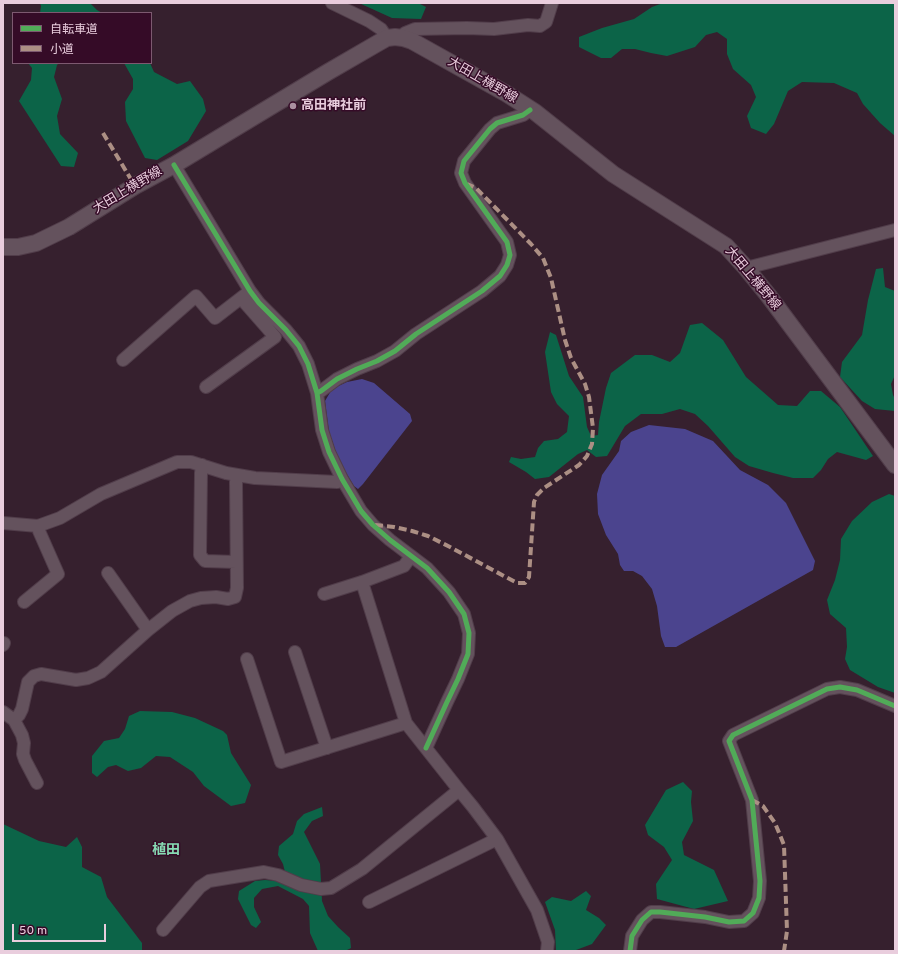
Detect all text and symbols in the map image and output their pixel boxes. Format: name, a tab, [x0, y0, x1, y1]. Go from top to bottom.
legend	[12, 12, 152, 64]
text: 自転車道	[50, 22, 98, 38]
text: 小道	[50, 42, 74, 58]
street label: 大田上横野線	[444, 55, 520, 107]
place label: 高田神社前	[301, 98, 366, 114]
marker: 高田神社前	[288, 101, 298, 111]
street label: 大田上横野線	[91, 164, 165, 218]
street label: 大田上横野線	[721, 244, 783, 314]
district label: 植田	[152, 843, 180, 859]
scale bar	[14, 916, 108, 942]
text: 50 m	[19, 923, 47, 939]

